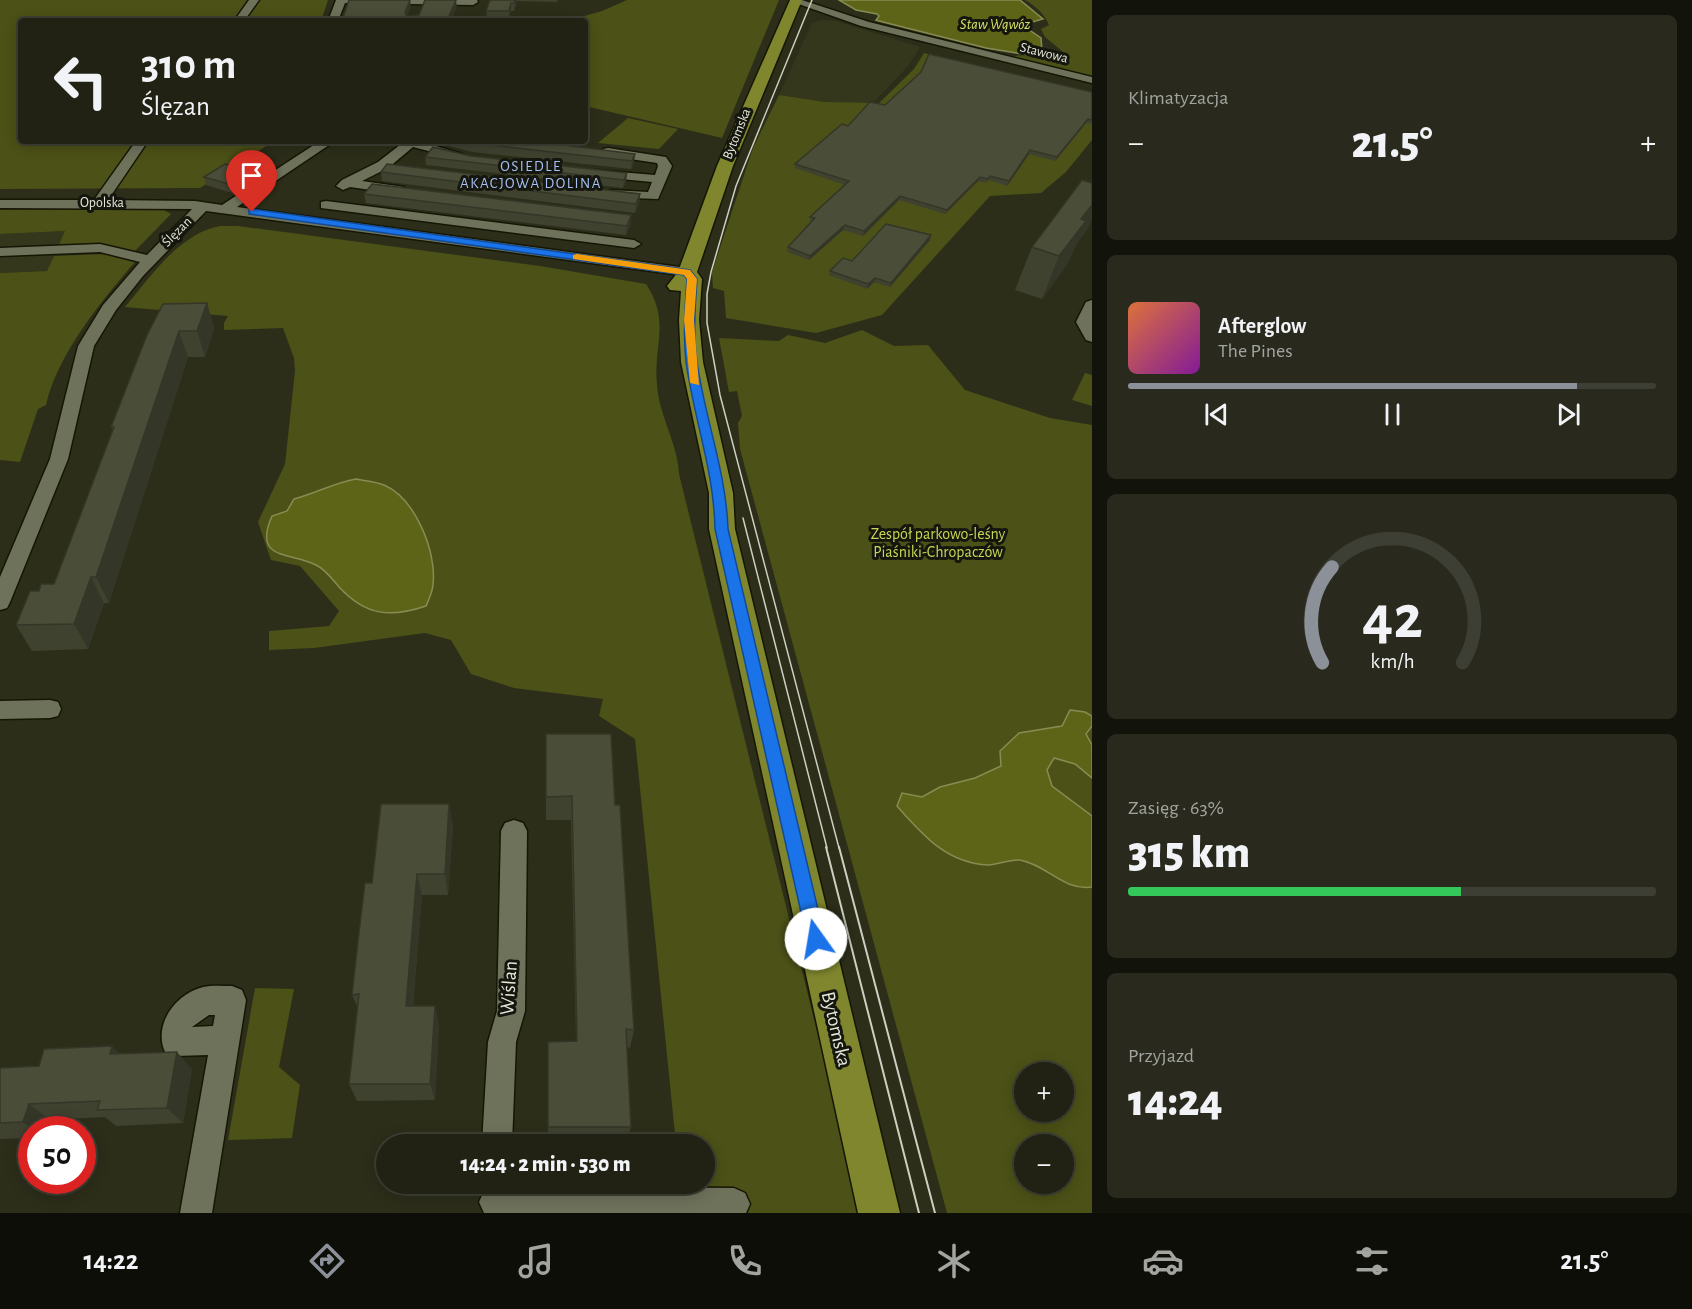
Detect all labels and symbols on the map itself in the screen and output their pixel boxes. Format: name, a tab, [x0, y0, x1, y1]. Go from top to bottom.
water label: Staw Wąwóz	[960, 17, 1030, 32]
street label: Stawowa	[1019, 40, 1070, 66]
street label: Bytomska	[720, 106, 754, 161]
pin	[226, 150, 277, 212]
district label: OSIEDLE AKACJOWA DOLINA	[460, 159, 602, 191]
street label: Opolska	[80, 196, 125, 210]
street label: Ślęzan	[157, 212, 195, 250]
park label: Zespół parkowo-leśny Piaśniki-Chropaczów	[871, 526, 1006, 560]
position arrow	[784, 907, 848, 971]
street label: Wiślan	[497, 960, 521, 1016]
street label: Bytomska	[818, 990, 854, 1068]
speed limit sign: 50	[18, 1116, 96, 1194]

